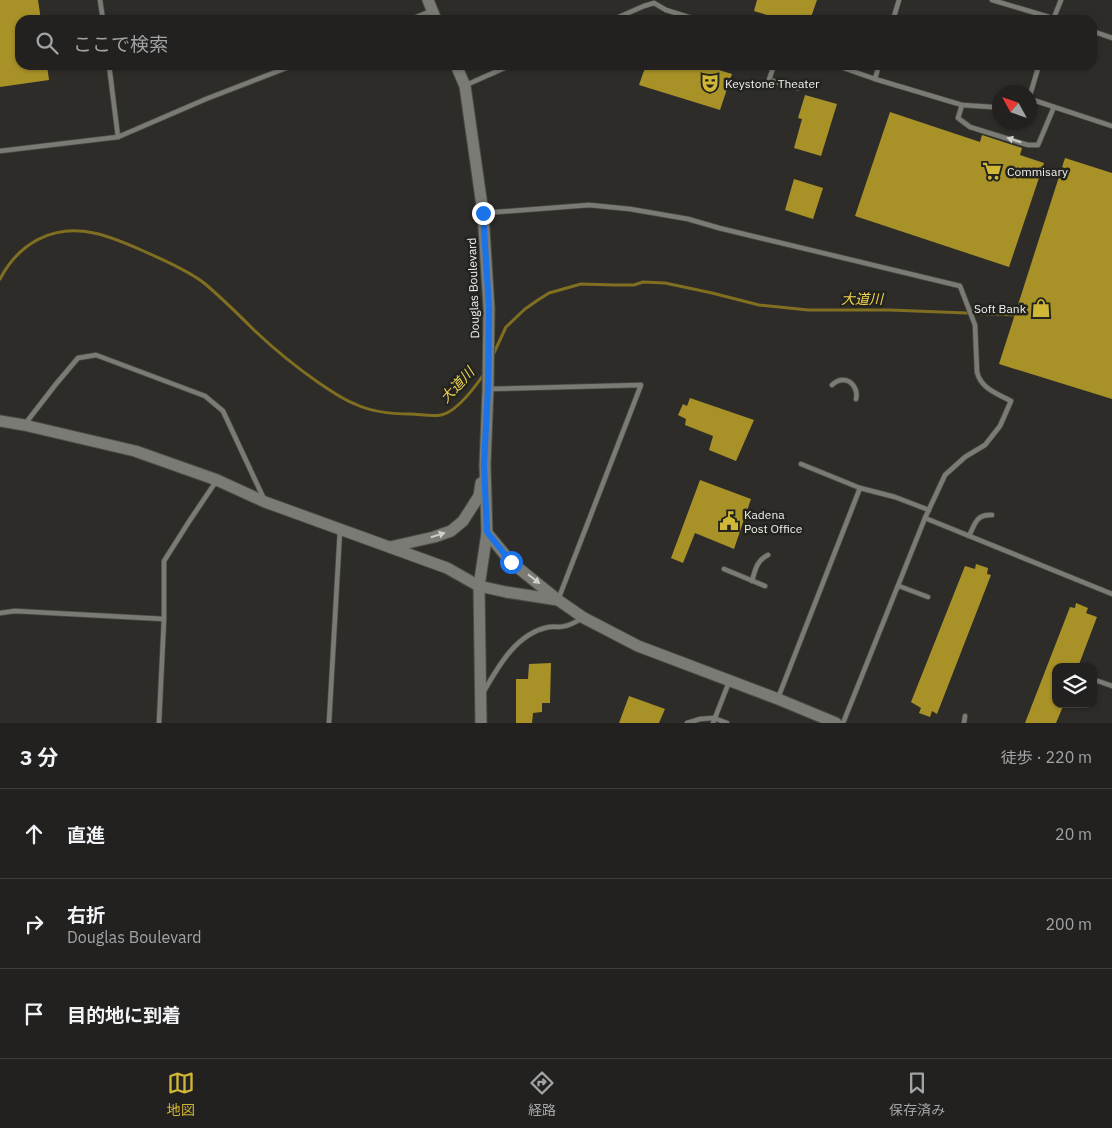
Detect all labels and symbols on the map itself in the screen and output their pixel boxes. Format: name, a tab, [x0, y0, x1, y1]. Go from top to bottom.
theatre icon: Keystone Theater	[699, 72, 721, 94]
place label: Keystone Theater	[725, 76, 820, 91]
north arrow	[992, 85, 1037, 130]
one-way arrow	[1006, 136, 1021, 144]
supermarket icon: Commisary	[981, 160, 1003, 182]
place label: Commisary	[1007, 164, 1068, 179]
route end	[472, 202, 495, 225]
street label: Douglas Boulevard	[464, 237, 482, 339]
water label: 大道川	[841, 290, 885, 308]
shop icon: Soft Bank	[1030, 297, 1052, 319]
place label: Soft Bank	[974, 301, 1027, 316]
water label: 大道川	[436, 362, 479, 406]
place label: Kadena Post Office	[744, 507, 803, 536]
public building icon: Kadena Post Office	[718, 510, 740, 532]
one-way arrow	[430, 531, 445, 539]
route start	[500, 551, 523, 574]
one-way arrow	[527, 574, 540, 585]

